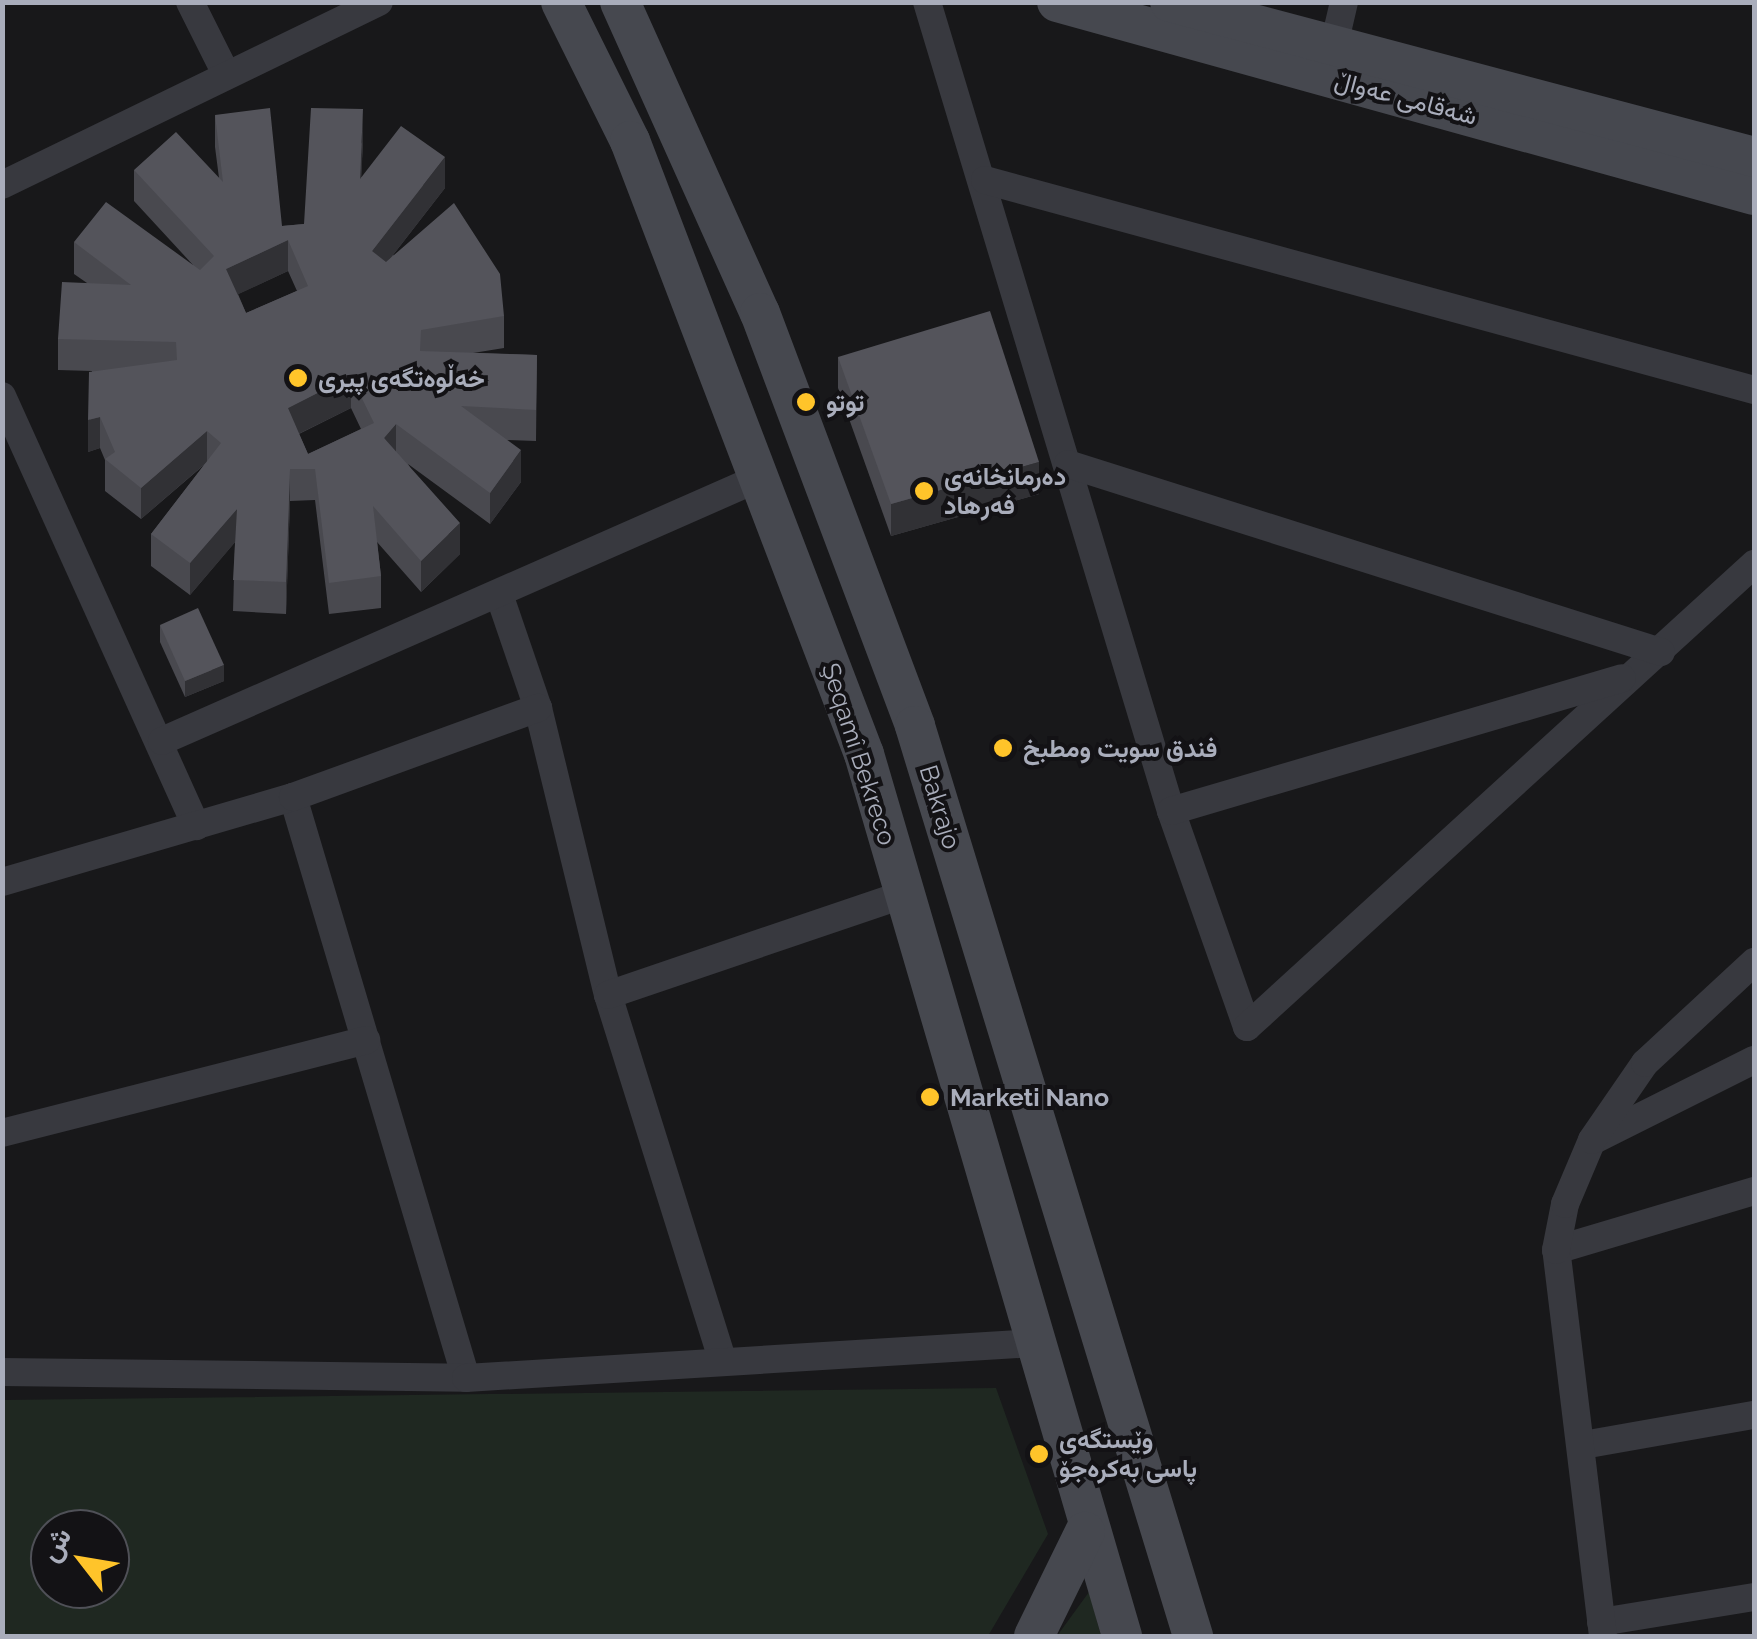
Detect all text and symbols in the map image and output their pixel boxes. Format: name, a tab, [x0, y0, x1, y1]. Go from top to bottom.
street label: شەقامی عەواڵ	[1332, 65, 1480, 131]
place label: خەڵوەتگەی پیری	[318, 363, 485, 393]
marker: خەڵوەتگەی پیری	[287, 367, 309, 389]
place label: توتو	[826, 387, 864, 417]
marker: توتو	[795, 391, 817, 413]
place label: دەرمانخانەی فەرھاد	[944, 462, 1066, 521]
marker: دەرمانخانەی فەرھاد	[913, 480, 935, 502]
street label: Şeqamî Bekreco	[815, 659, 903, 849]
place label: فندق سويت ومطبخ	[1023, 733, 1217, 763]
marker: فندق سويت ومطبخ	[992, 737, 1014, 759]
street label: Bakrajo	[913, 761, 967, 853]
place label: Marketi Nano	[950, 1082, 1109, 1112]
marker: Marketi Nano	[919, 1086, 941, 1108]
place label: وێستگەی پاسی بەکرەجۆ	[1059, 1425, 1197, 1484]
marker: وێستگەی پاسی بەکرەجۆ	[1028, 1443, 1050, 1465]
north arrow	[30, 1509, 130, 1609]
text: ش	[33, 1521, 78, 1567]

